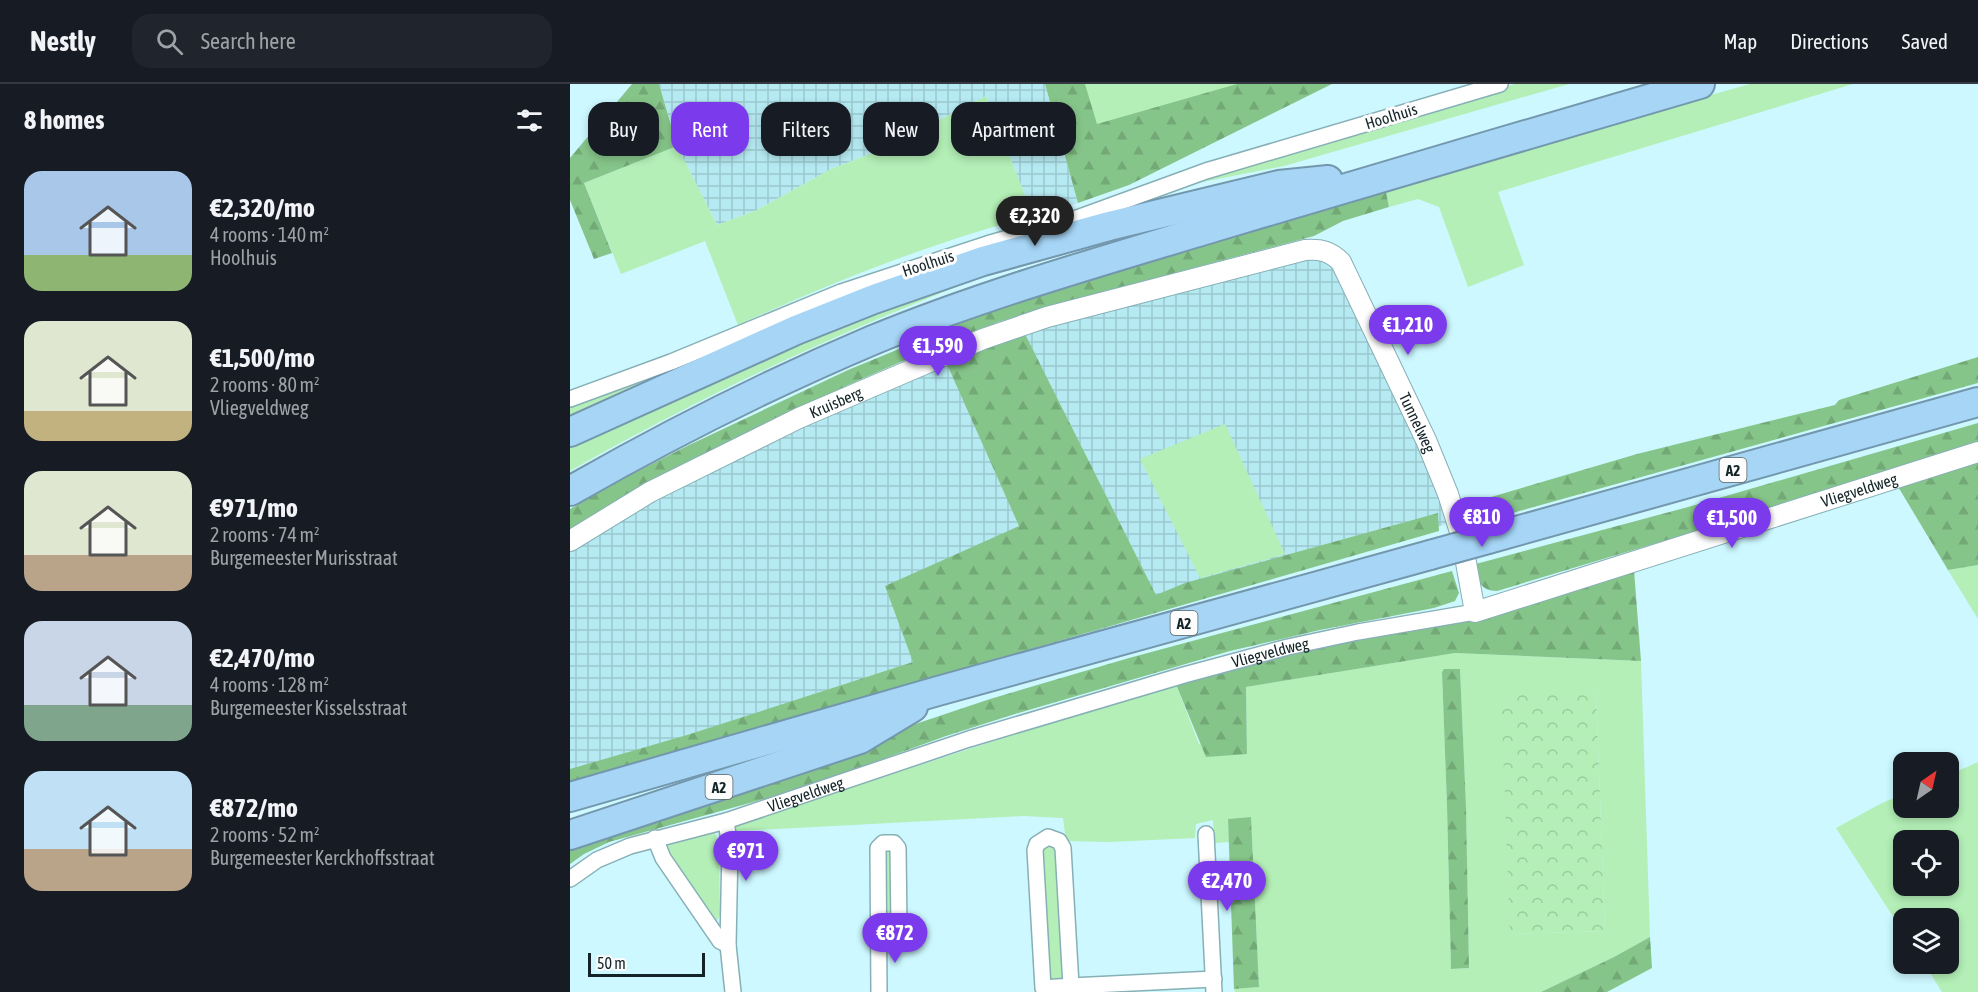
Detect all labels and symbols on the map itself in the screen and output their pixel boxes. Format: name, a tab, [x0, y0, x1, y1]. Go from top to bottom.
street label: Hoolhuis	[1363, 99, 1419, 132]
pin: €2,320	[986, 196, 1084, 247]
street label: Hoolhuis	[900, 246, 956, 280]
pin: €1,210	[1359, 305, 1457, 356]
pin: €1,590	[889, 326, 987, 377]
street label: Kruisberg	[806, 383, 865, 422]
street label: Tunnelweg	[1396, 390, 1439, 456]
road number: A2	[1720, 458, 1746, 482]
street label: Vliegveldweg	[1819, 469, 1900, 510]
pin: €810	[1446, 497, 1518, 548]
pin: €1,500	[1683, 498, 1781, 549]
road number: A2	[1170, 611, 1198, 635]
street label: Vliegveldweg	[1230, 634, 1311, 671]
north arrow	[1893, 752, 1959, 818]
street label: Vliegveldweg	[765, 773, 846, 815]
road number: A2	[706, 775, 732, 799]
pin: €971	[710, 831, 782, 882]
pin: €2,470	[1178, 861, 1276, 912]
pin: €872	[859, 913, 931, 964]
scale bar	[588, 950, 705, 978]

